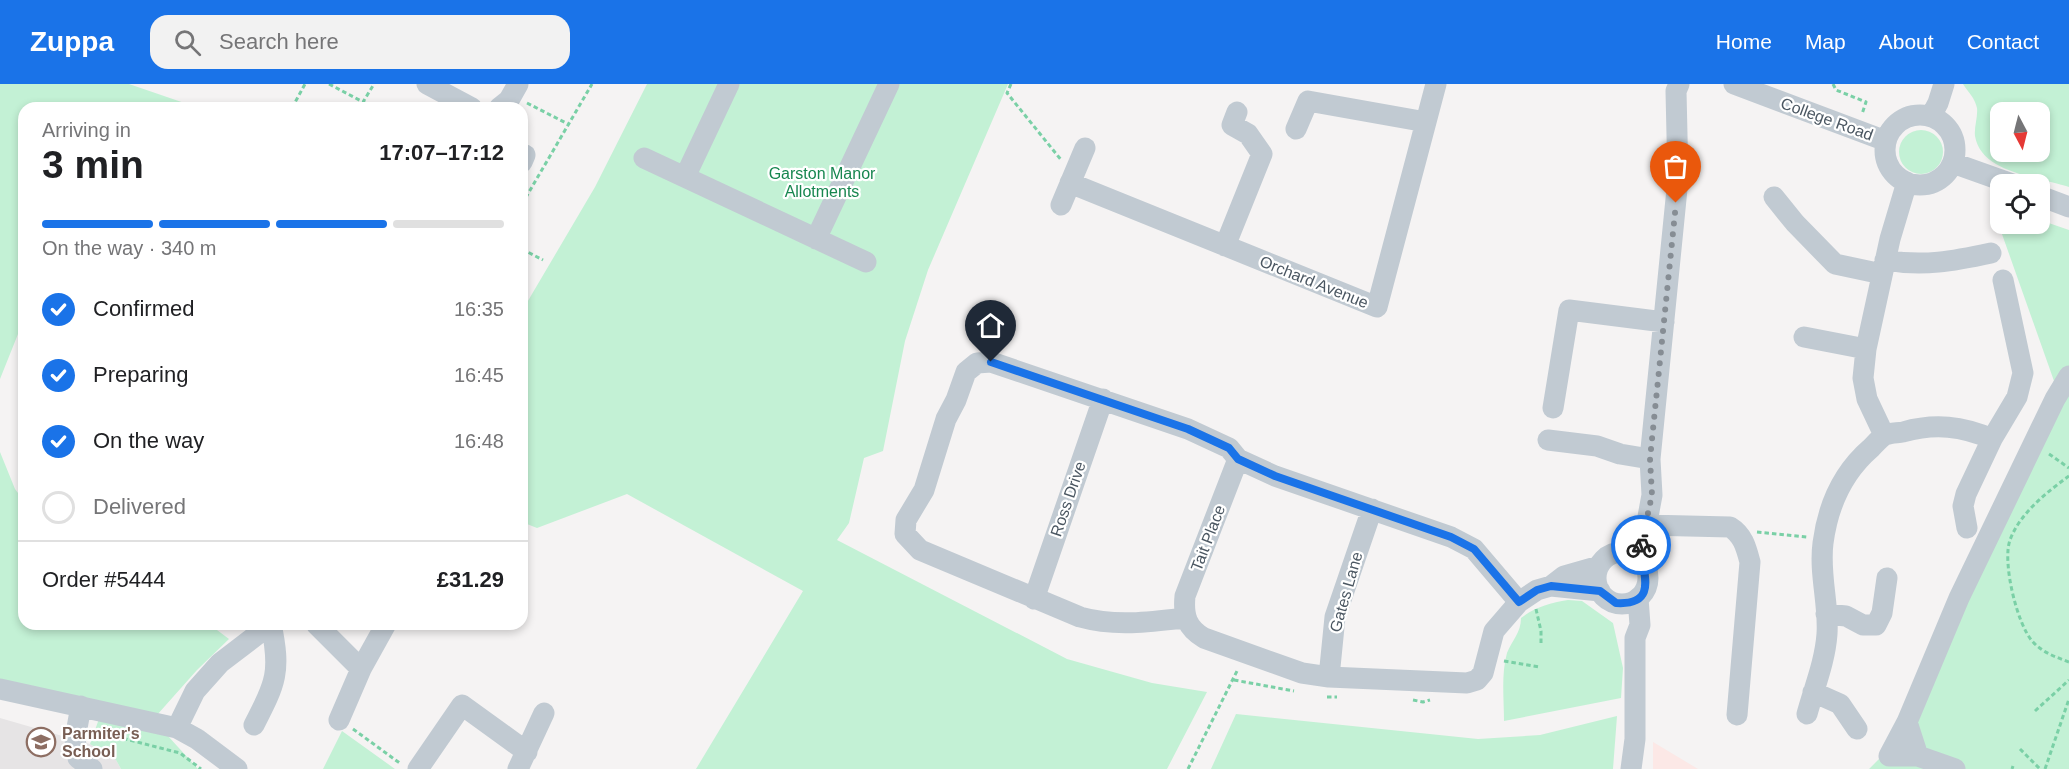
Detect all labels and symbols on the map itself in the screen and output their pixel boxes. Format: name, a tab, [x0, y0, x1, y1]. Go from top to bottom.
street label: College Road	[1779, 94, 1875, 144]
north arrow	[1990, 102, 2050, 162]
pin	[1650, 141, 1701, 203]
park label: Garston Manor Allotments	[769, 165, 876, 200]
street label: Orchard Avenue	[1257, 253, 1371, 312]
pin	[965, 300, 1016, 362]
street label: Ross Drive	[1047, 459, 1089, 539]
street label: Tait Place	[1188, 502, 1228, 573]
courier	[1611, 515, 1671, 575]
street label: Gates Lane	[1326, 550, 1366, 634]
place label: Parmiter's School	[62, 725, 140, 760]
school or university icon: Parmiter's School	[25, 726, 57, 758]

